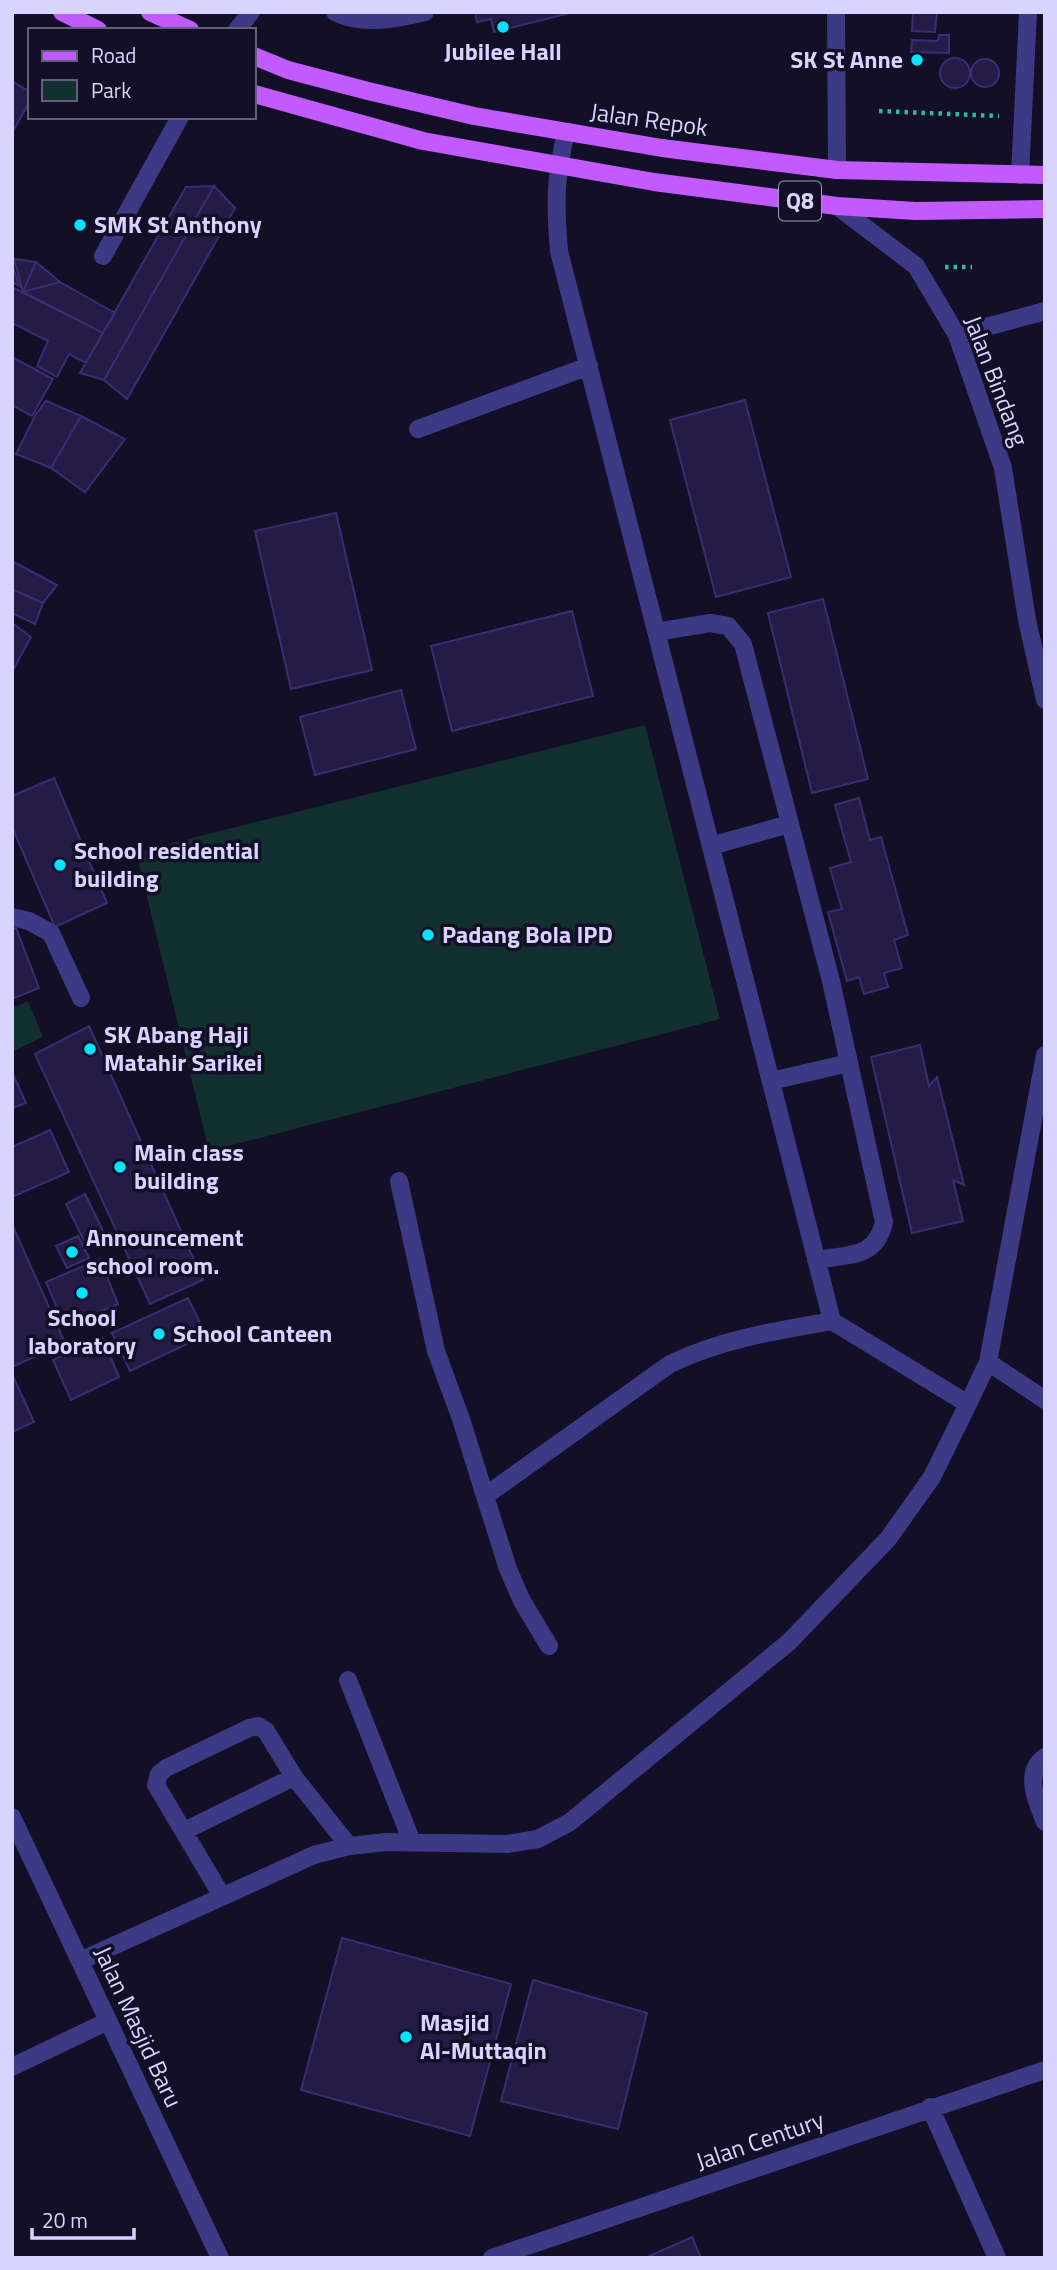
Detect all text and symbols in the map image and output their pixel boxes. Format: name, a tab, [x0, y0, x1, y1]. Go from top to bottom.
marker: Jubilee Hall	[495, 19, 511, 35]
legend	[28, 28, 256, 119]
place label: Jubilee Hall	[444, 33, 562, 69]
text: Road	[91, 39, 136, 71]
place label: SK St Anne	[790, 41, 903, 77]
marker: SK St Anne	[909, 52, 925, 68]
text: Park	[91, 74, 131, 106]
street label: Jalan Repok	[588, 93, 711, 145]
road number: Q8	[779, 182, 821, 220]
place label: SMK St Anthony	[94, 206, 262, 242]
marker: SMK St Anthony	[72, 217, 88, 233]
street label: Jalan Bindang	[955, 310, 1038, 451]
place label: School residential building	[74, 832, 259, 896]
marker: School residential building	[52, 857, 68, 873]
place label: Padang Bola IPD	[442, 916, 613, 952]
marker: Padang Bola IPD	[420, 927, 436, 943]
place label: SK Abang Haji Matahir Sarikei	[104, 1016, 263, 1080]
marker: SK Abang Haji Matahir Sarikei	[82, 1041, 98, 1057]
place label: Main class building	[134, 1134, 244, 1198]
marker: Main class building	[112, 1159, 128, 1175]
place label: Announcement school room.	[86, 1219, 244, 1283]
marker: Announcement school room.	[64, 1244, 80, 1260]
marker: School laboratory	[74, 1285, 90, 1301]
place label: School laboratory	[28, 1299, 136, 1363]
place label: School Canteen	[173, 1315, 332, 1351]
marker: School Canteen	[151, 1326, 167, 1342]
street label: Jalan Masjid Baru	[86, 1940, 192, 2113]
place label: Masjid Al-Muttaqin	[420, 2004, 547, 2068]
marker: Masjid Al-Muttaqin	[398, 2029, 414, 2045]
street label: Jalan Century	[691, 2101, 829, 2179]
scale bar	[32, 2196, 133, 2240]
text: 20 m	[42, 2204, 88, 2236]

